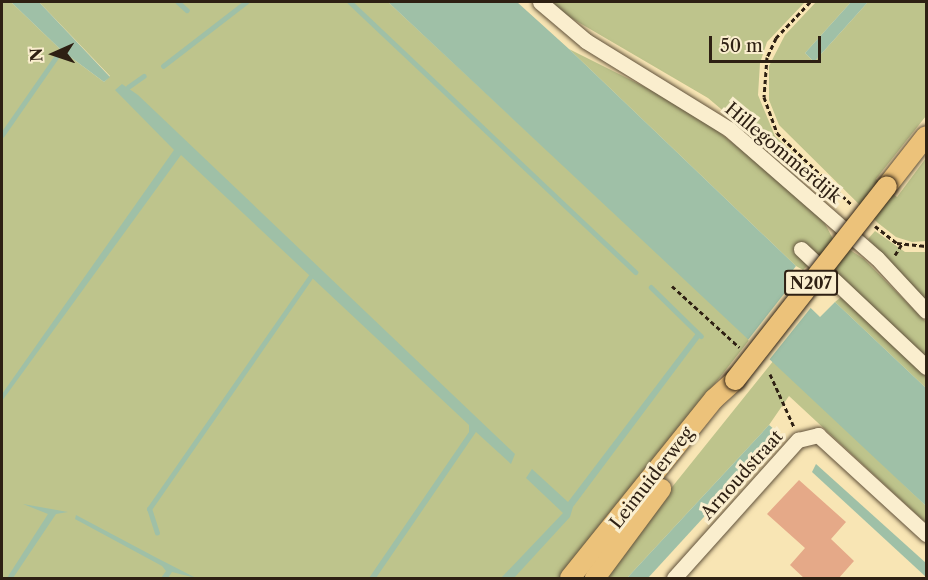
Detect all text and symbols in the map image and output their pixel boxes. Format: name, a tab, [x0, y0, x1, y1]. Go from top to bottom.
north arrow	[24, 24, 84, 84]
scale bar	[712, 24, 824, 62]
text: 50 m	[720, 35, 763, 57]
text: N	[26, 47, 46, 62]
street label: Hillegommerdijk	[721, 98, 845, 208]
road number: N207	[784, 270, 838, 296]
street label: Leimuiderweg	[606, 423, 698, 533]
street label: Arnoudstraat	[696, 426, 788, 524]

